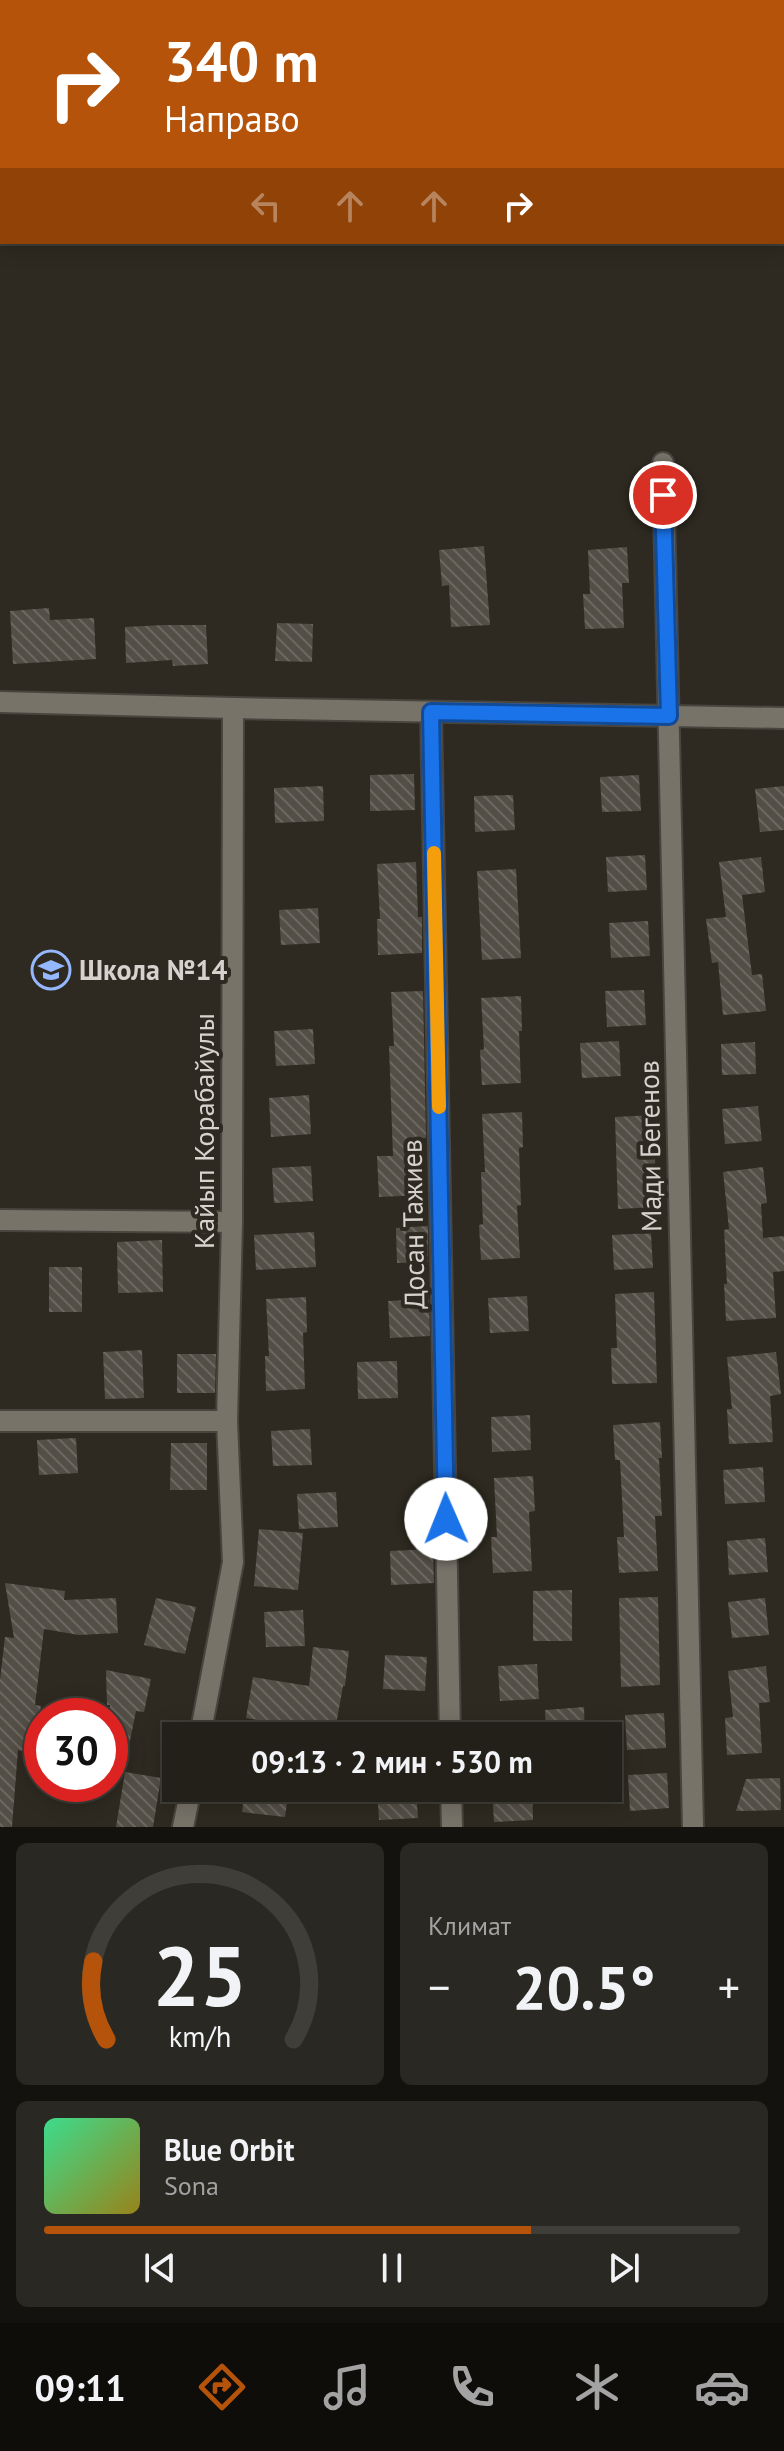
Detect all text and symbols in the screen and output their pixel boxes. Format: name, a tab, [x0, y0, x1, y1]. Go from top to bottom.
text: 340 m	[164, 25, 319, 97]
icon: right	[32, 32, 136, 136]
text: Направо	[164, 95, 300, 142]
icon: left	[244, 184, 288, 228]
icon: ahead	[328, 184, 372, 228]
icon: ahead	[412, 184, 456, 228]
icon: right	[496, 184, 540, 228]
pin	[629, 461, 697, 529]
icon: arrive	[641, 473, 685, 517]
school or university icon: Школа №14	[30, 949, 72, 991]
place label: Школа №14	[79, 951, 227, 988]
street label: Кайып Корабайулы	[185, 1013, 222, 1249]
street label: Мади Бегенов	[630, 1060, 669, 1232]
street label: Досан Тажиев	[393, 1139, 432, 1309]
position arrow	[404, 1477, 488, 1561]
speed limit sign: 30	[24, 1698, 128, 1802]
text: 09:13 · 2 мин · 530 m	[251, 1742, 533, 1781]
text: Климат	[428, 1909, 511, 1942]
text: 25	[153, 1921, 247, 2029]
text: 20.5°	[512, 1948, 656, 2026]
text: −	[428, 1958, 450, 2015]
text: +	[718, 1958, 740, 2015]
text: km/h	[169, 2018, 231, 2055]
text: Blue Orbit	[164, 2130, 294, 2169]
text: Sona	[164, 2169, 219, 2202]
icon: previous	[138, 2246, 182, 2290]
icon: pause	[370, 2246, 414, 2290]
icon: next	[602, 2246, 646, 2290]
icon: directions	[194, 2359, 250, 2415]
icon: music	[319, 2359, 375, 2415]
icon: phone	[444, 2359, 500, 2415]
icon: climate	[569, 2359, 625, 2415]
icon: car	[694, 2359, 750, 2415]
text: 09:11	[34, 2364, 126, 2411]

